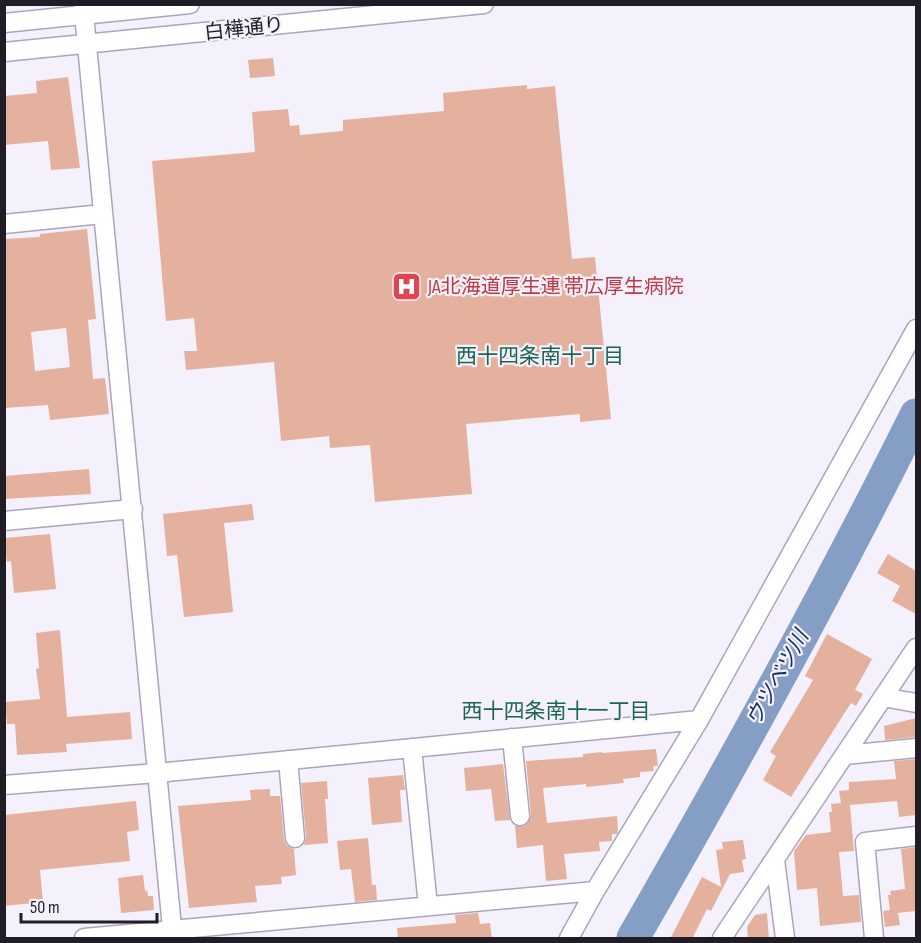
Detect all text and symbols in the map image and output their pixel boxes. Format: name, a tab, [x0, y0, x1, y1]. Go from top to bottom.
street label: 白樺通り	[203, 13, 285, 45]
hospital icon: JA北海道厚生連 帯広厚生病院	[391, 270, 423, 302]
place label: JA北海道厚生連 帯広厚生病院	[427, 275, 684, 299]
district label: 西十四条南十丁目	[456, 344, 624, 369]
water label: ウツベツ川	[741, 625, 815, 730]
district label: 西十四条南十一丁目	[462, 699, 651, 724]
scale bar	[21, 886, 158, 924]
text: 50 m	[30, 897, 60, 918]

